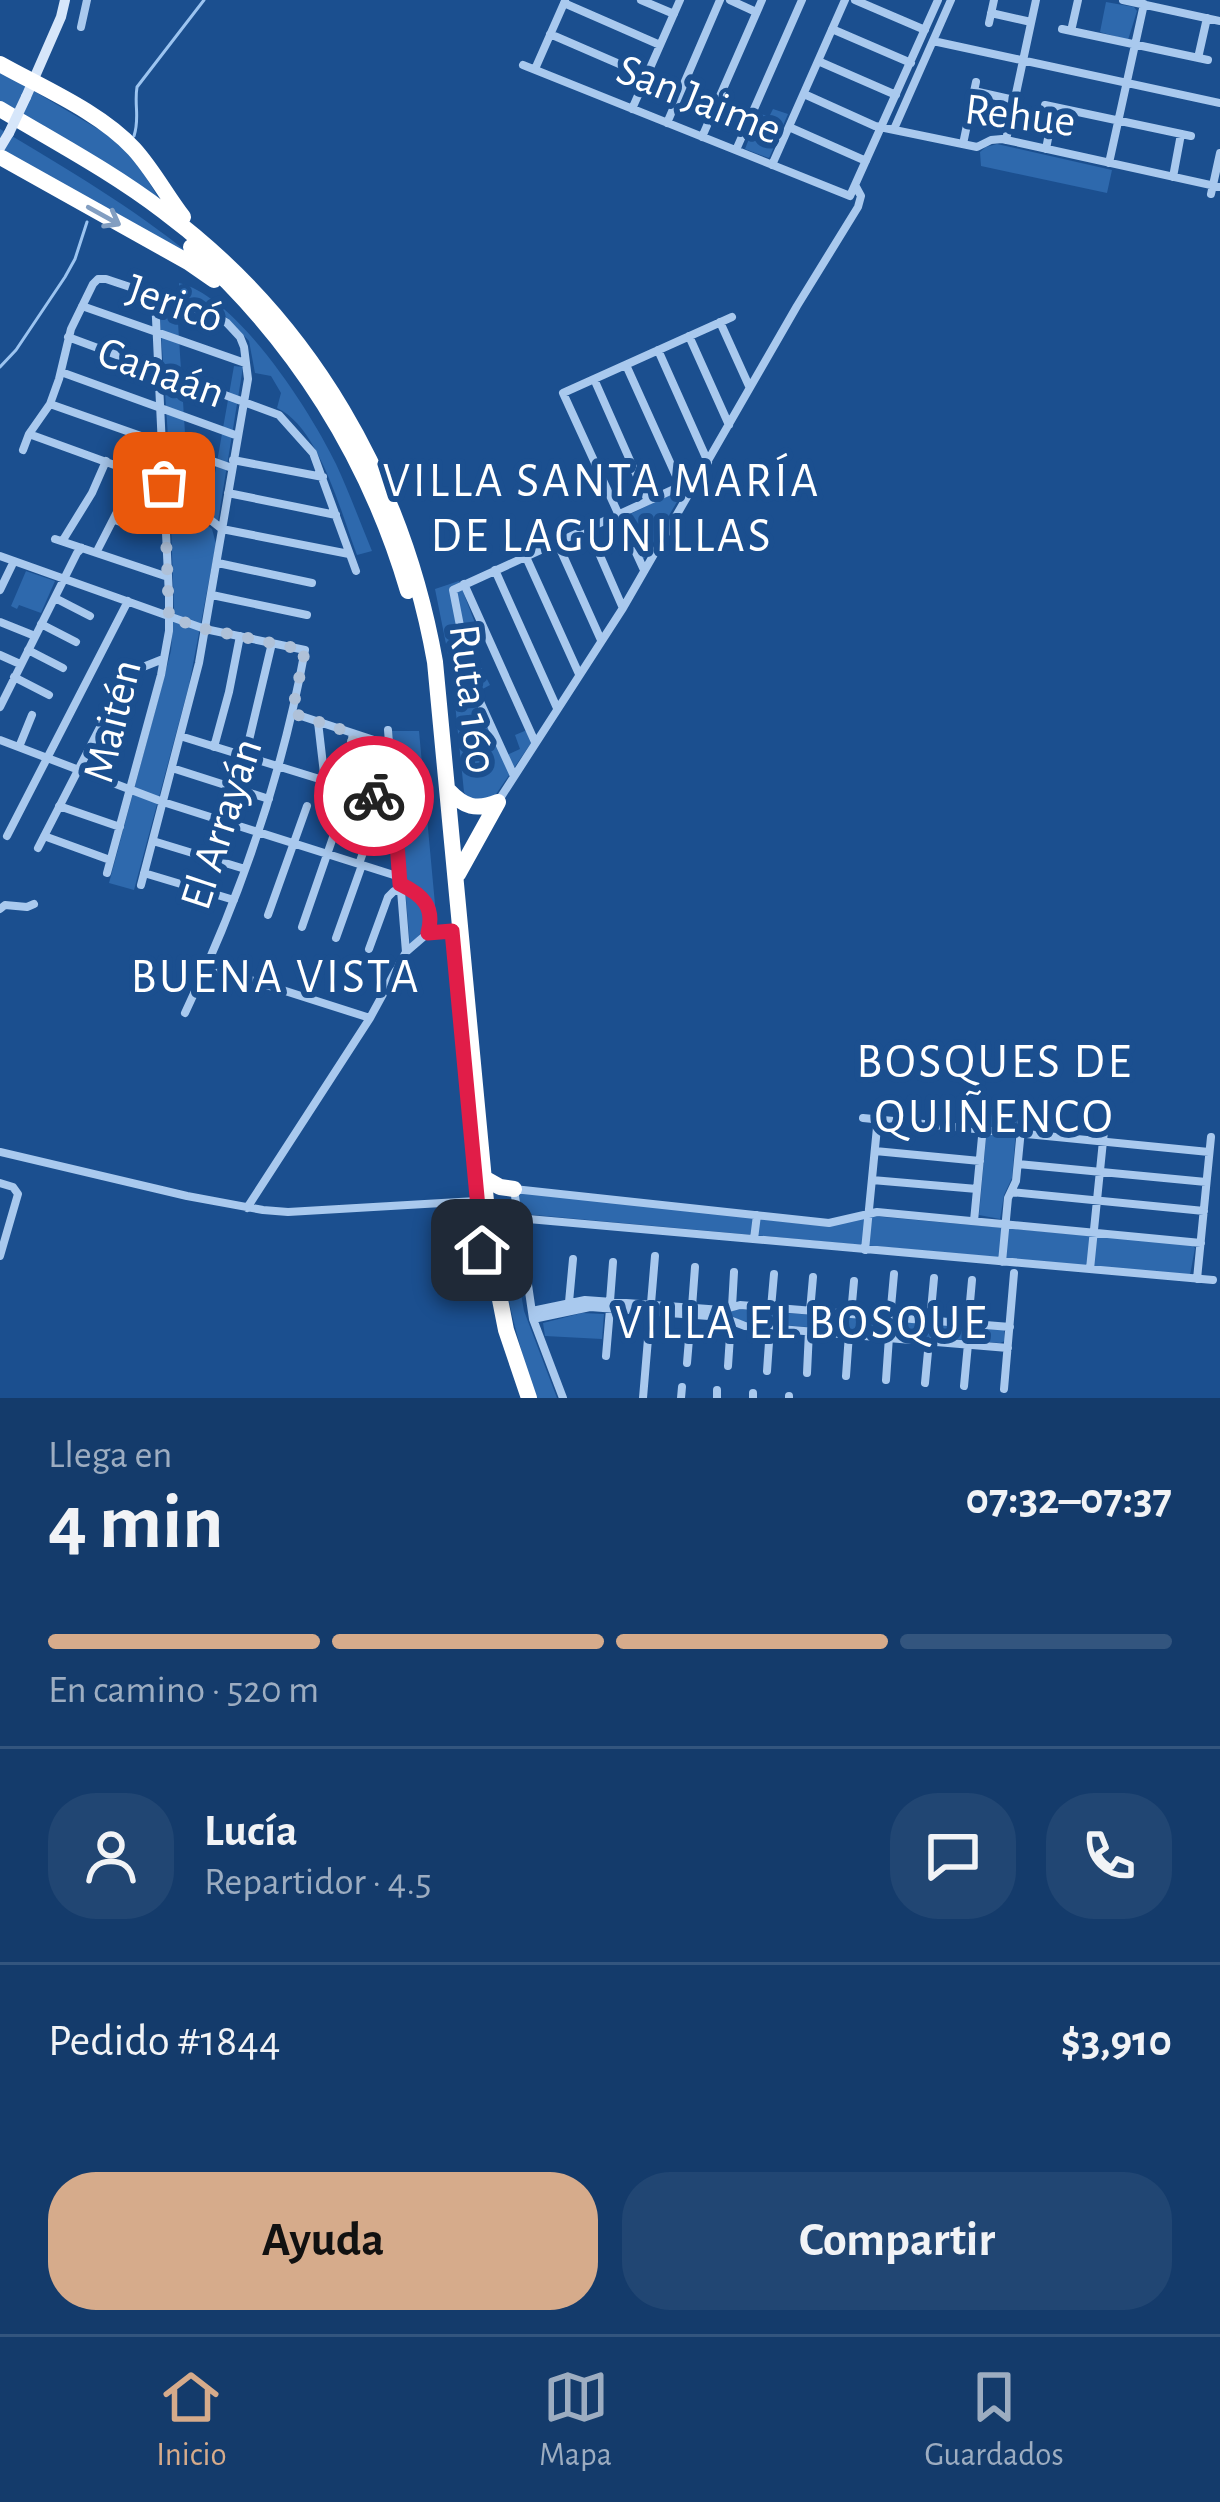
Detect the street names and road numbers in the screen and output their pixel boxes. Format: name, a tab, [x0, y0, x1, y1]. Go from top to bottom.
street label: San Jaime	[610, 47, 788, 153]
street label: Rehue	[962, 87, 1078, 145]
street label: Jericó	[121, 267, 229, 341]
street label: Canaán	[92, 329, 230, 417]
street label: Ruta 160	[441, 622, 503, 776]
street label: Maitén	[76, 655, 150, 787]
street label: El Arrayán	[173, 733, 271, 915]

